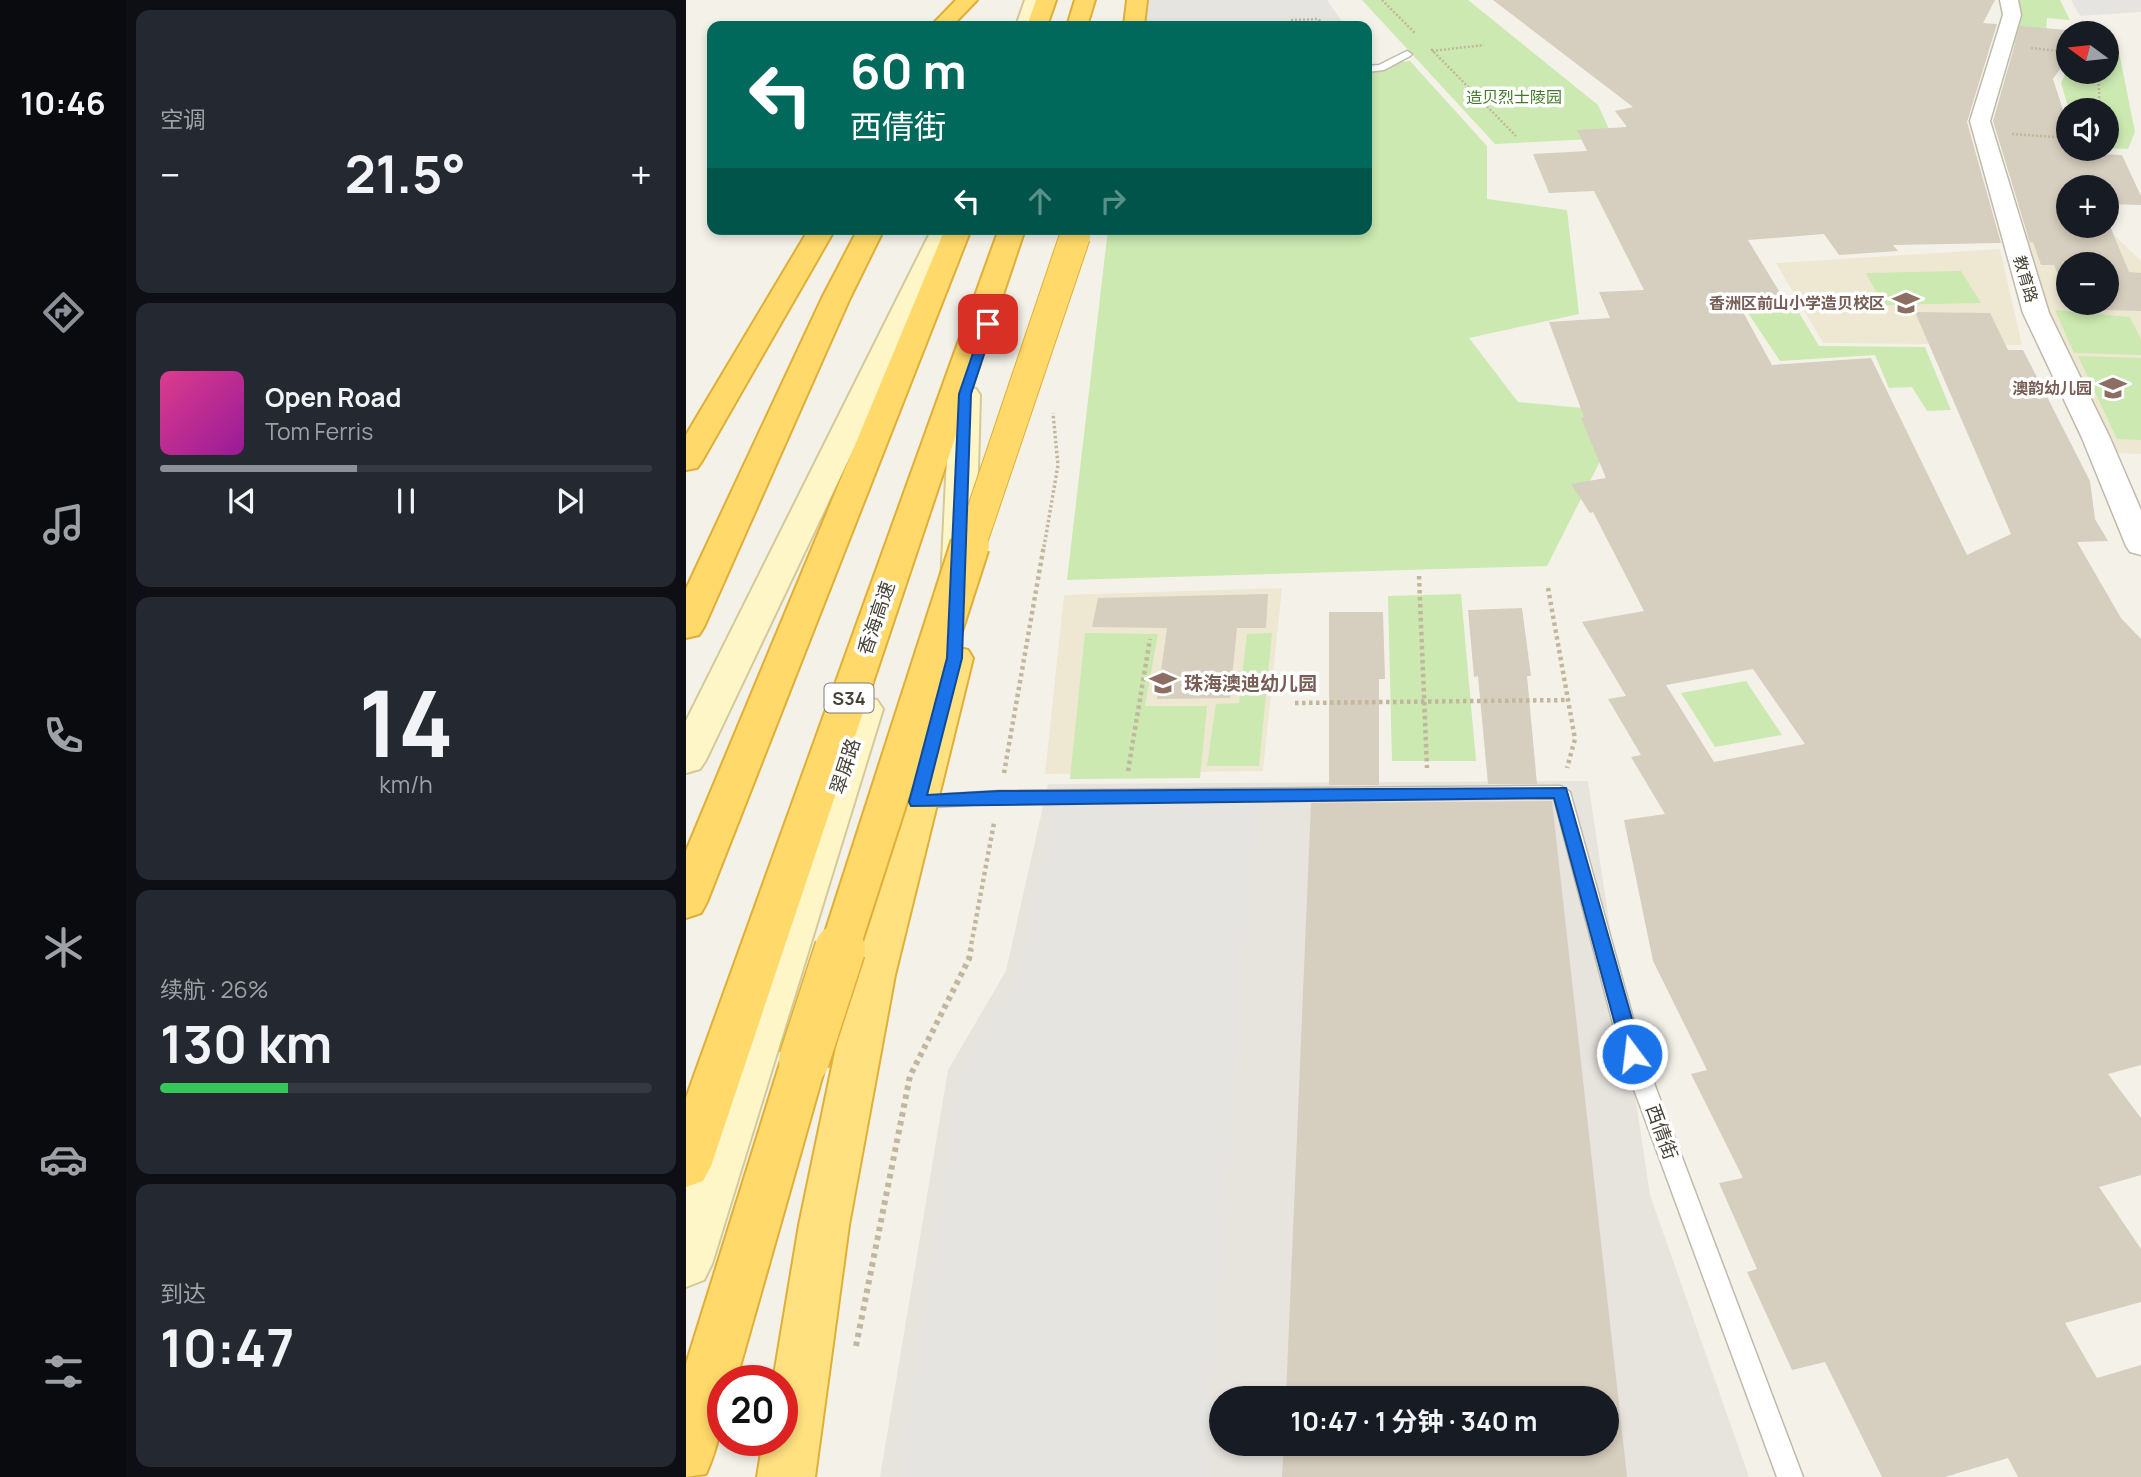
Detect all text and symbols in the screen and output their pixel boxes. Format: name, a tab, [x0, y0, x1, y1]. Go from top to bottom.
north arrow	[2056, 21, 2119, 84]
map controls	[2056, 21, 2119, 315]
text: 60 m	[850, 37, 967, 104]
icon: left	[735, 49, 826, 140]
text: 10:46	[20, 81, 106, 125]
park label: 造贝烈士陵园	[1466, 86, 1562, 108]
button: sound	[2056, 98, 2119, 161]
text: 空调	[160, 103, 206, 135]
text: 西倩街	[850, 104, 946, 148]
text: 21.5°	[345, 138, 466, 209]
text: −	[160, 148, 181, 200]
text: +	[630, 148, 652, 200]
button: +	[2056, 175, 2119, 238]
icon: left	[948, 182, 986, 220]
icon: ahead	[1021, 182, 1059, 220]
icon: right	[1094, 182, 1132, 220]
button: −	[2056, 252, 2119, 315]
street label: 教育路	[2009, 253, 2043, 305]
icon: directions	[39, 288, 88, 337]
school or university icon: 香洲区前山小学造贝校区	[1891, 288, 1921, 318]
place label: 香洲区前山小学造贝校区	[1709, 292, 1885, 314]
pin	[958, 294, 1018, 354]
icon: arrive	[969, 305, 1007, 343]
school or university icon: 澳韵幼儿园	[2098, 373, 2128, 403]
place label: 澳韵幼儿园	[2012, 377, 2092, 399]
text: Open Road	[265, 379, 401, 415]
text: Tom Ferris	[265, 415, 373, 447]
icon: previous	[223, 482, 261, 520]
icon: pause	[387, 482, 425, 520]
icon: next	[551, 482, 589, 520]
icon: music	[39, 500, 88, 549]
street label: 香海高速	[851, 578, 901, 658]
text: 14	[358, 660, 454, 784]
school or university icon: 珠海澳迪幼儿园	[1148, 668, 1178, 698]
place label: 珠海澳迪幼儿园	[1184, 670, 1317, 696]
road number: S34	[824, 684, 874, 712]
icon: phone	[39, 711, 88, 760]
street label: 翠屏路	[824, 735, 866, 797]
text: km/h	[379, 768, 433, 800]
icon: climate	[39, 923, 88, 972]
text: 续航 · 26%	[160, 973, 269, 1005]
text: 130 km	[160, 1008, 332, 1079]
position arrow	[1595, 1017, 1669, 1091]
street label: 西倩街	[1640, 1101, 1684, 1163]
icon: car	[39, 1135, 88, 1184]
text: 到达	[160, 1277, 206, 1309]
text: 10:47	[160, 1312, 294, 1383]
icon: filters	[39, 1347, 88, 1396]
speed limit sign: 20	[707, 1365, 798, 1456]
text: 10:47 · 1 分钟 · 340 m	[1291, 1403, 1537, 1439]

